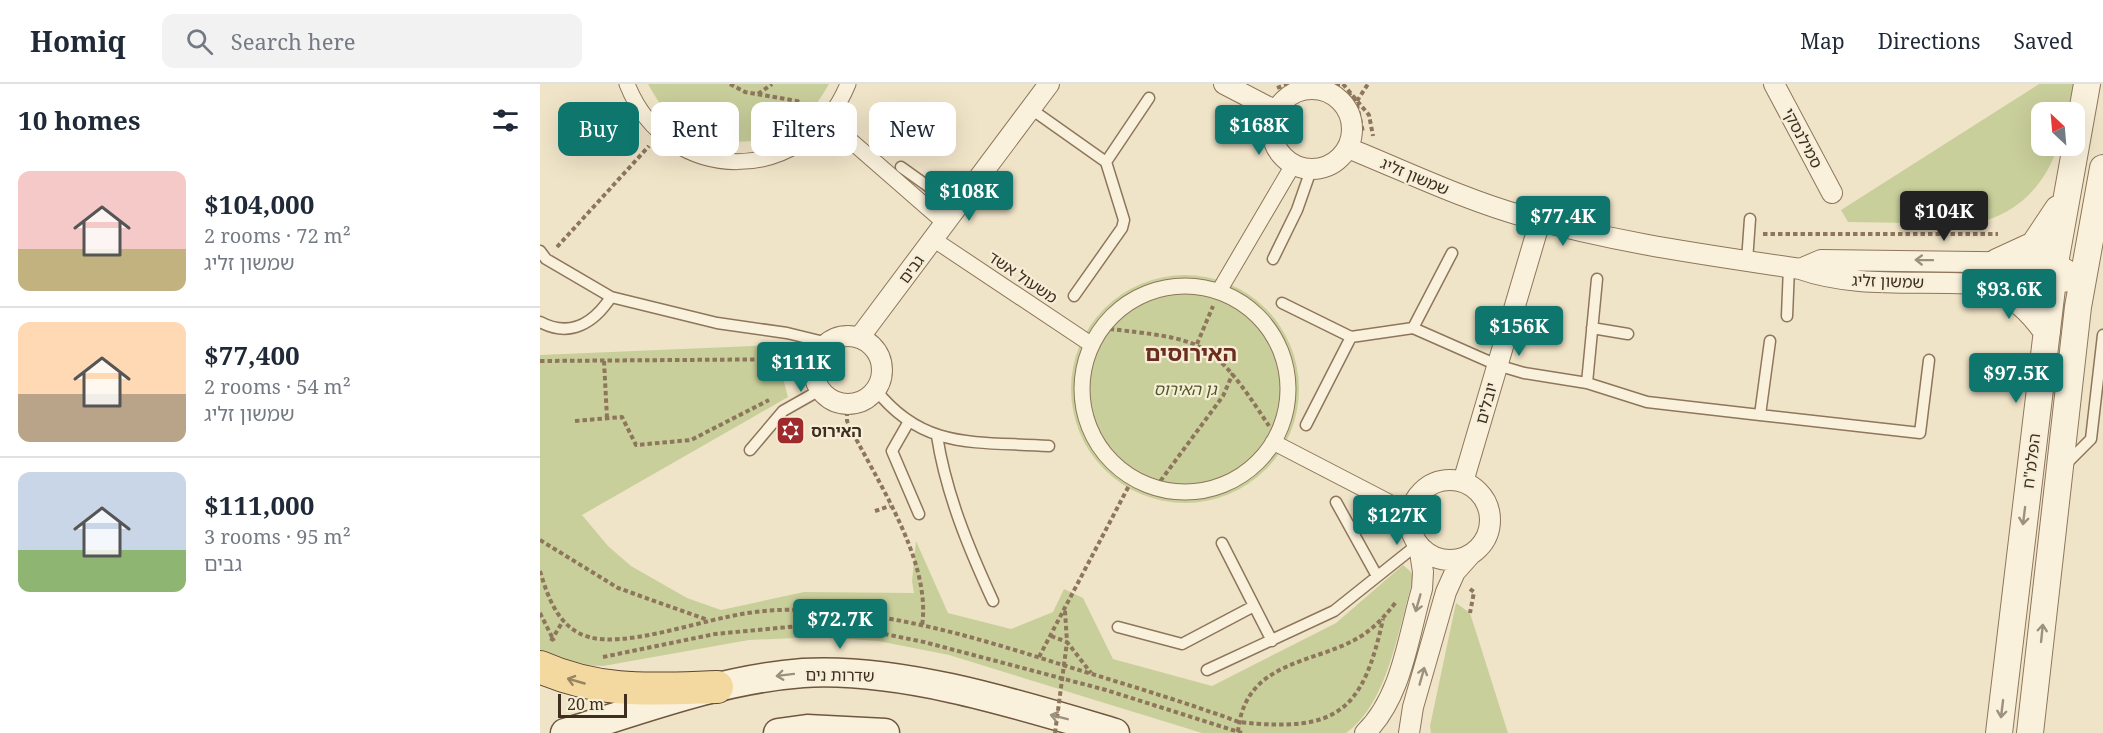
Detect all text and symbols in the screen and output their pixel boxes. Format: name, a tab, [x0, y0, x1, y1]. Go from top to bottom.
search box	[162, 14, 582, 68]
text: Homiq	[30, 22, 126, 60]
icon: search	[183, 25, 216, 58]
text: Search here	[231, 26, 356, 56]
text: Map	[1800, 27, 1845, 55]
text: Directions	[1878, 27, 1980, 55]
text: Saved	[2013, 27, 2073, 55]
text: 10 homes	[18, 102, 140, 138]
chip: Buy	[558, 102, 639, 156]
chip: Rent	[651, 102, 739, 156]
chip: Filters	[751, 102, 857, 156]
chip: New	[869, 102, 956, 156]
north arrow	[2031, 102, 2085, 156]
map controls	[2031, 102, 2085, 156]
icon: filters	[489, 104, 522, 137]
street label: סמילנסקי	[1778, 104, 1828, 172]
pin: $168K	[1217, 105, 1301, 156]
text: $168K	[1229, 111, 1289, 138]
street label: שמשון זליג	[1377, 152, 1453, 200]
pin: $108K	[927, 171, 1011, 222]
text: $108K	[939, 177, 999, 204]
text: $104,000	[204, 186, 314, 222]
pin: $104K	[1902, 191, 1986, 242]
icon: home	[66, 195, 138, 267]
pin: $77.4K	[1514, 196, 1612, 247]
text: $104K	[1914, 197, 1974, 224]
text: $77.4K	[1530, 202, 1596, 229]
text: 2 rooms · 72 m²	[204, 222, 351, 249]
street label: משעול אשד	[984, 246, 1062, 308]
text: שמשון זליג	[204, 249, 295, 276]
street label: גבים	[893, 250, 929, 288]
one-way arrow	[1915, 255, 1935, 266]
street label: שמשון זליג	[1851, 269, 1925, 293]
pin: $93.6K	[1960, 269, 2058, 320]
text: $93.6K	[1976, 275, 2042, 302]
pin: $156K	[1477, 306, 1561, 357]
text: $156K	[1489, 312, 1549, 339]
text: $77,400	[204, 337, 300, 373]
district label: האירוסים	[1145, 337, 1237, 367]
pin: $111K	[759, 342, 843, 393]
icon: home	[66, 346, 138, 418]
text: $111K	[771, 348, 831, 375]
pin: $97.5K	[1967, 353, 2065, 404]
text: $97.5K	[1983, 359, 2049, 386]
text: 2 rooms · 54 m²	[204, 373, 351, 400]
park label: גן האירוס	[1154, 378, 1218, 400]
street label: יובלים	[1470, 380, 1502, 426]
text: שמשון זליג	[204, 400, 295, 427]
synagogue icon: האירוס	[774, 415, 806, 447]
place label: האירוס	[811, 420, 862, 442]
street label: הפלמ"ח	[2017, 432, 2045, 490]
text: $111,000	[204, 487, 314, 523]
pin: $127K	[1355, 495, 1439, 546]
icon: home	[66, 496, 138, 568]
text: $127K	[1367, 501, 1427, 528]
one-way arrow	[2019, 505, 2030, 525]
text: 3 rooms · 95 m²	[204, 523, 351, 550]
text: גבים	[204, 550, 242, 577]
one-way arrow	[1412, 593, 1423, 612]
pin: $72.7K	[791, 599, 889, 650]
text: $72.7K	[807, 605, 873, 632]
one-way arrow	[2037, 624, 2048, 644]
street label: שדרות נים	[805, 663, 875, 687]
one-way arrow	[1417, 667, 1428, 686]
one-way arrow	[775, 670, 795, 681]
one-way arrow	[567, 675, 586, 686]
scale bar	[558, 691, 627, 718]
text: 20 m	[567, 693, 604, 715]
one-way arrow	[1996, 699, 2007, 719]
one-way arrow	[1050, 710, 1069, 722]

